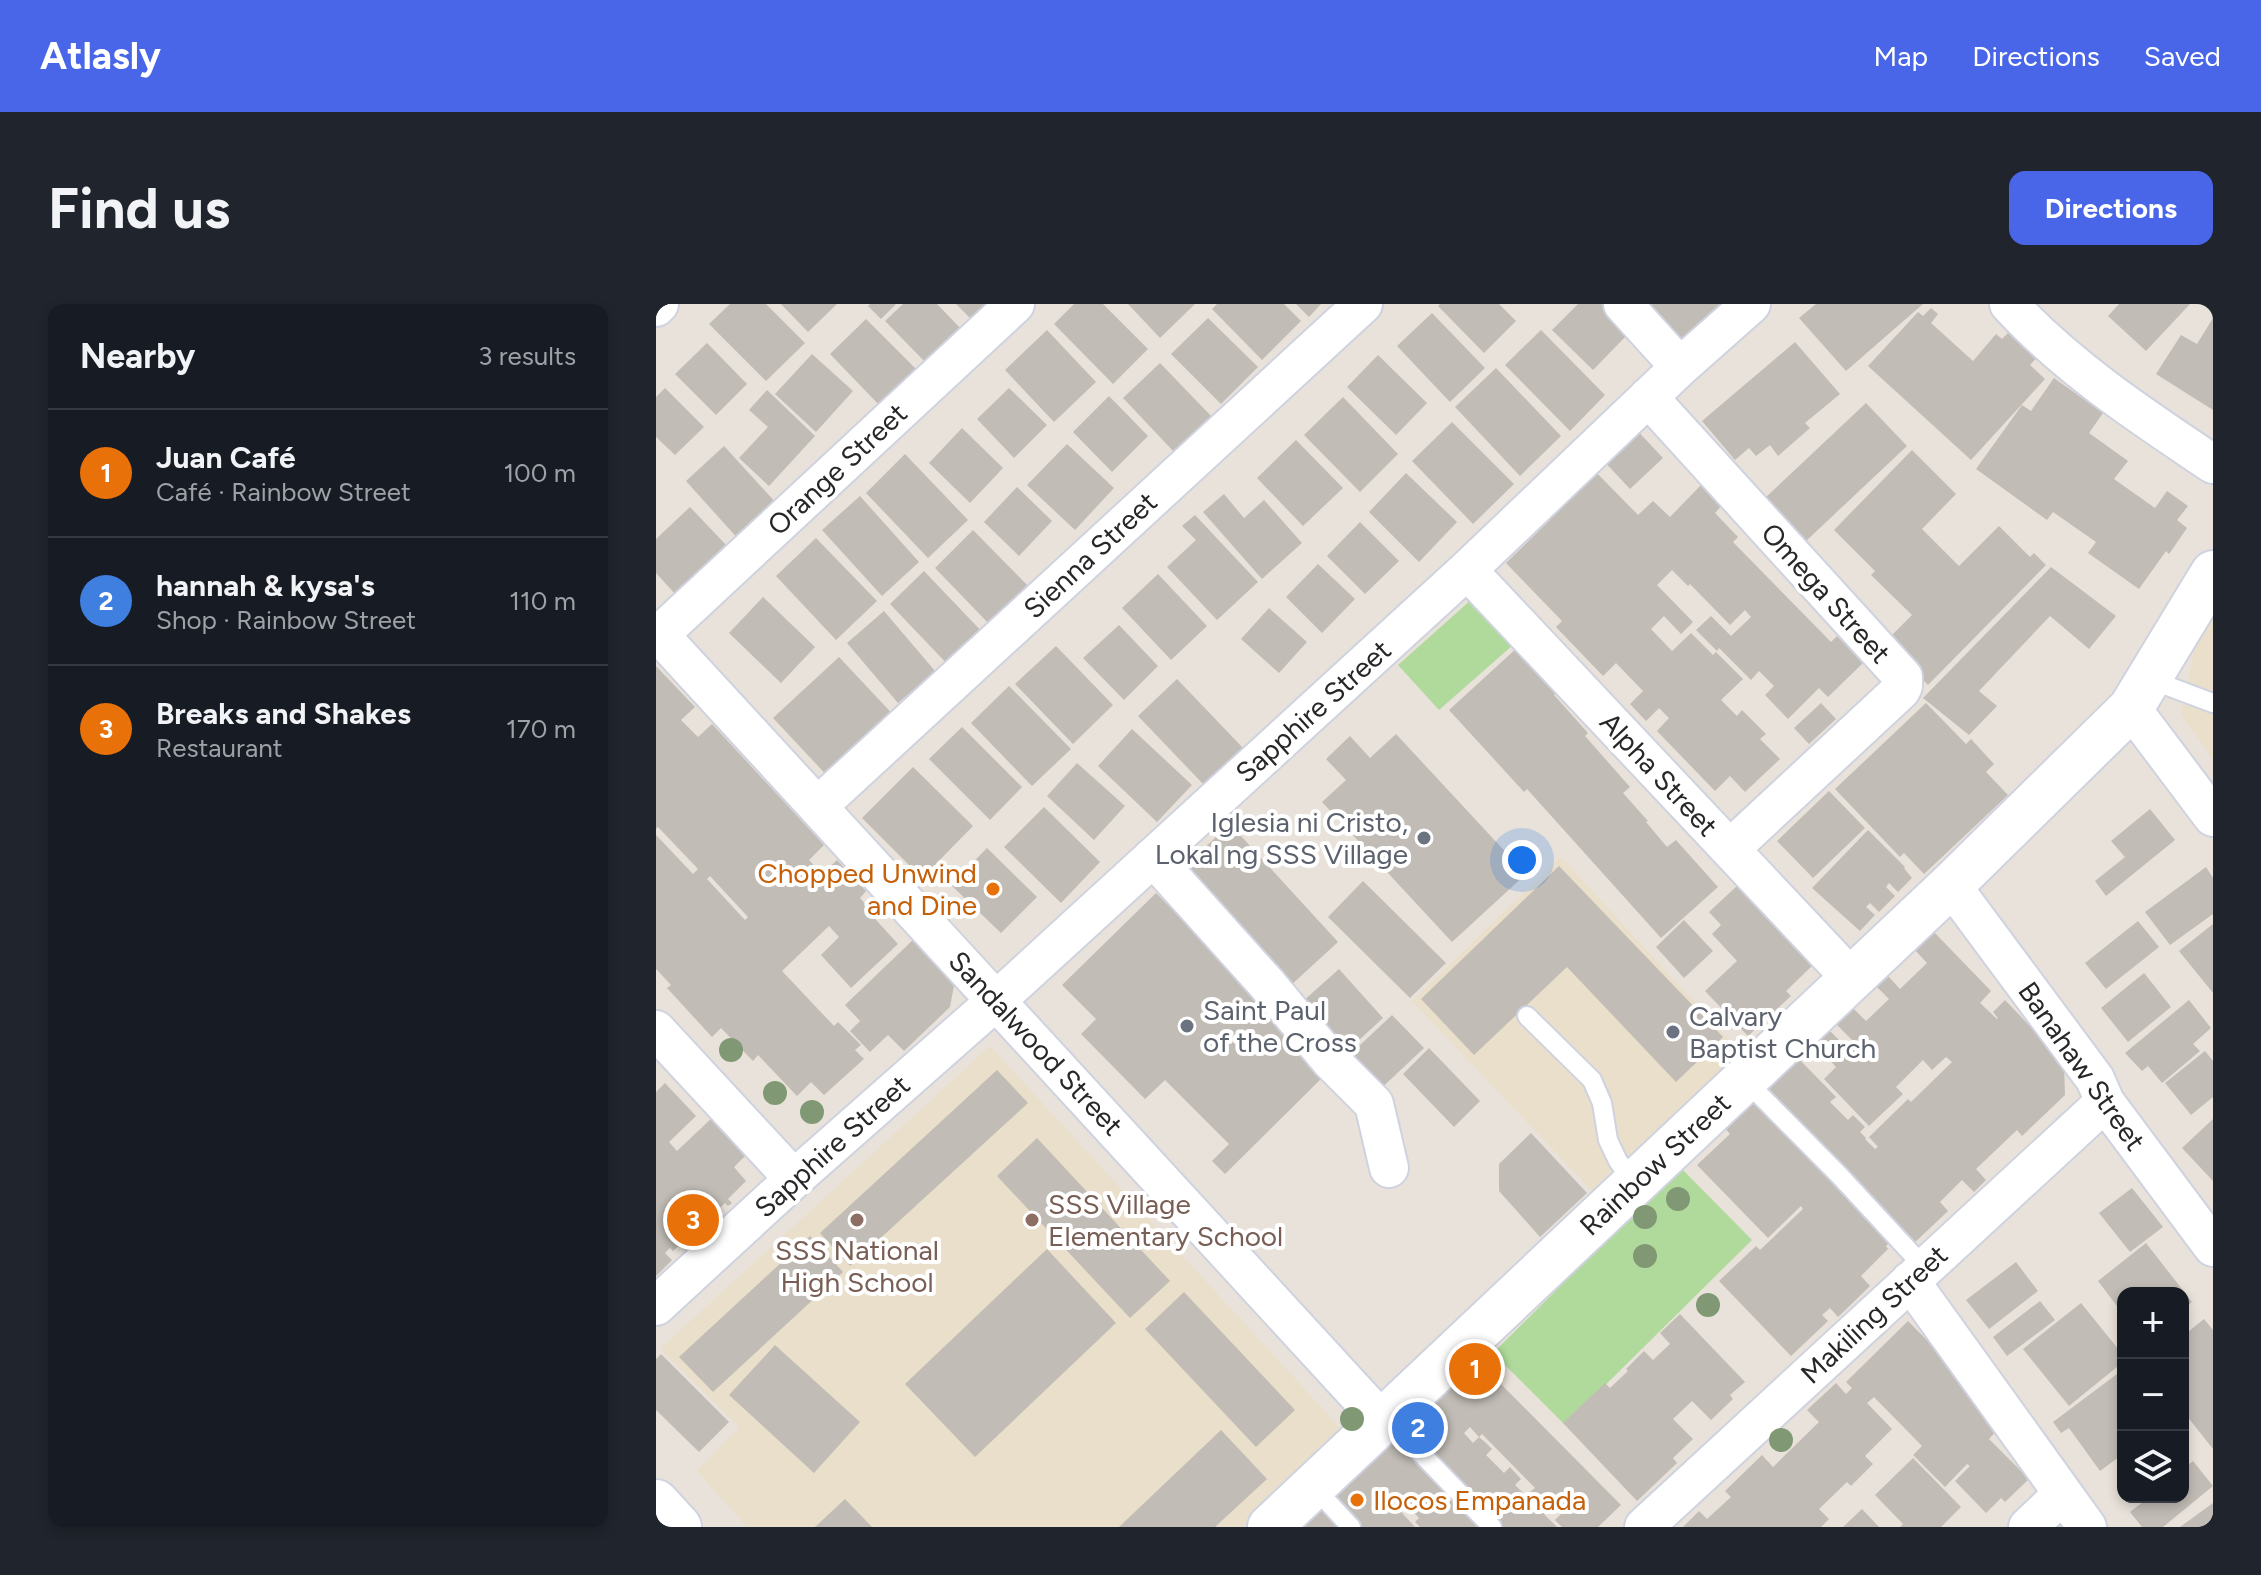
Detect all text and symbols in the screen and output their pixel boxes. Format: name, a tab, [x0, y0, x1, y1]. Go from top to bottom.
text: Atlasly	[40, 33, 161, 79]
text: Map	[1874, 39, 1928, 73]
text: Directions	[1972, 39, 2100, 73]
text: Saved	[2144, 39, 2221, 73]
button: Directions	[2009, 171, 2213, 245]
text: Find us	[48, 175, 230, 242]
text: Nearby	[80, 336, 195, 377]
text: 3 results	[478, 340, 576, 372]
street label: Orange Street	[760, 396, 914, 542]
text: Juan Café	[156, 439, 296, 476]
text: 1	[101, 457, 111, 489]
text: 100 m	[503, 457, 576, 489]
text: Café · Rainbow Street	[156, 476, 411, 508]
street label: Sienna Street	[1016, 485, 1164, 625]
street label: Omega Street	[1754, 516, 1898, 670]
text: hannah & kysa's	[156, 567, 375, 604]
text: 2	[98, 585, 114, 617]
text: 110 m	[509, 585, 576, 617]
text: Shop · Rainbow Street	[156, 604, 416, 636]
street label: Sapphire Street	[1229, 633, 1397, 789]
text: Breaks and Shakes	[156, 695, 411, 732]
street label: Alpha Street	[1593, 705, 1725, 843]
text: 3	[99, 713, 113, 745]
text: 170 m	[506, 713, 576, 745]
text: Restaurant	[156, 732, 283, 764]
place label: Iglesia ni Cristo, Lokal ng SSS Village	[1155, 805, 1408, 871]
marker: Iglesia ni Cristo, Lokal ng SSS Village	[1415, 829, 1433, 847]
your location	[1502, 840, 1542, 880]
place label: Chopped Unwind and Dine	[758, 856, 977, 922]
marker: Chopped Unwind and Dine	[984, 880, 1002, 898]
street label: Sandalwood Street	[942, 944, 1130, 1142]
street label: Banahaw Street	[2011, 975, 2153, 1157]
place label: Saint Paul of the Cross	[1203, 993, 1357, 1059]
place label: Calvary Baptist Church	[1689, 999, 1876, 1065]
marker: Saint Paul of the Cross	[1178, 1017, 1196, 1035]
marker: Calvary Baptist Church	[1664, 1023, 1682, 1041]
street label: Sapphire Street	[748, 1068, 916, 1224]
street label: Rainbow Street	[1573, 1086, 1737, 1242]
place label: SSS Village Elementary School	[1048, 1187, 1283, 1253]
pin: 3	[667, 1190, 719, 1250]
marker: SSS National High School	[848, 1211, 866, 1229]
marker: SSS Village Elementary School	[1023, 1211, 1041, 1229]
place label: SSS National High School	[775, 1233, 939, 1299]
street label: Makiling Street	[1794, 1237, 1954, 1391]
map controls	[2117, 1287, 2189, 1503]
button: +	[2117, 1287, 2189, 1359]
pin: 1	[1449, 1339, 1501, 1399]
button: −	[2117, 1359, 2189, 1431]
pin: 2	[1392, 1398, 1444, 1458]
button: layers	[2117, 1431, 2189, 1503]
place label: Ilocos Empanada	[1373, 1483, 1586, 1517]
marker: Ilocos Empanada	[1348, 1491, 1366, 1509]

